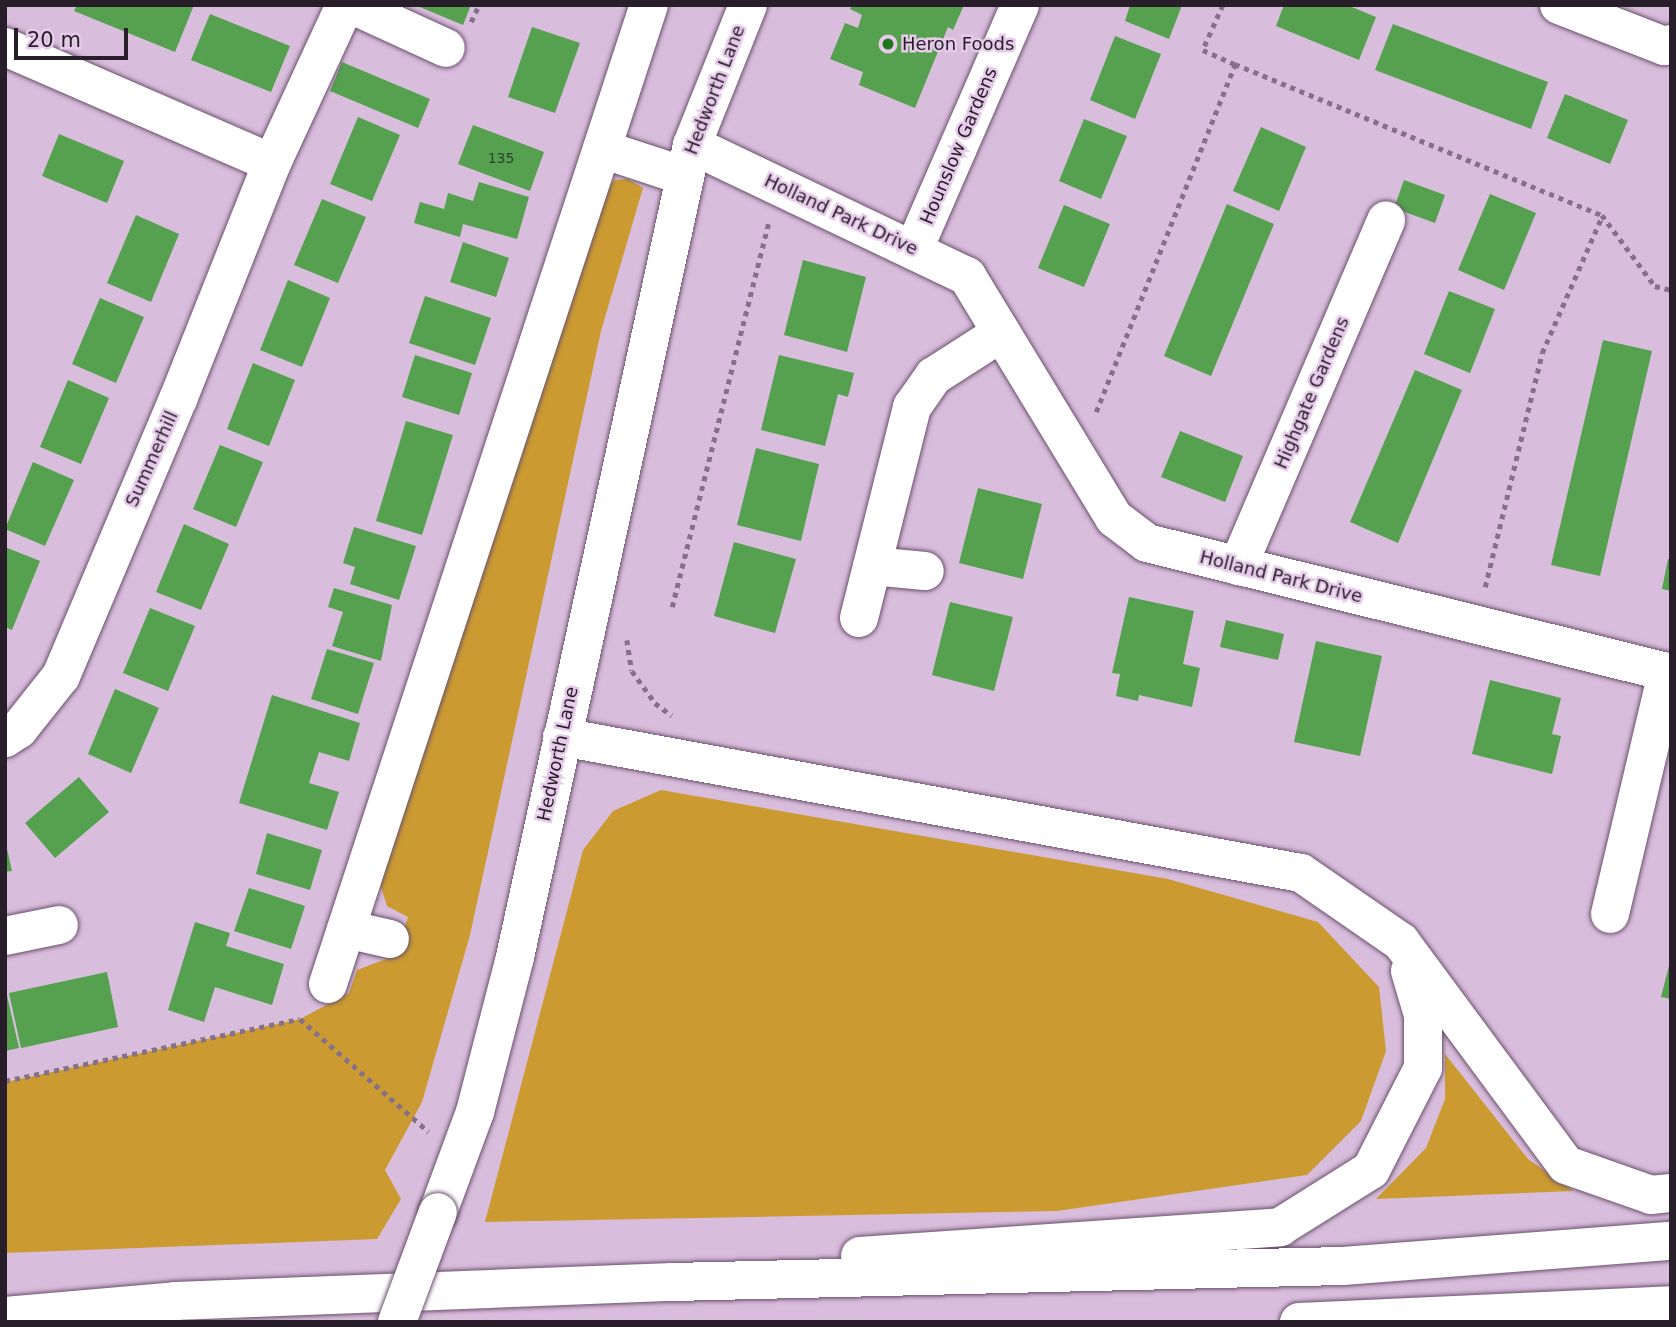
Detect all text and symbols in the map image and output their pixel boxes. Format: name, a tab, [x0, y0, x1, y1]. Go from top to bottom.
scale bar	[18, 14, 131, 58]
street label: Hedworth Lane	[680, 22, 750, 158]
text: 20 m	[27, 28, 81, 52]
place label: Heron Foods	[902, 33, 1014, 55]
marker: Heron Foods	[880, 36, 896, 52]
street label: Hounslow Gardens	[916, 64, 1002, 228]
house number: 135	[488, 150, 514, 166]
street label: Holland Park Drive	[761, 170, 921, 260]
street label: Highgate Gardens	[1270, 314, 1354, 472]
street label: Summerhill	[121, 408, 183, 510]
street label: Holland Park Drive	[1197, 546, 1365, 608]
street label: Hedworth Lane	[533, 685, 583, 823]

